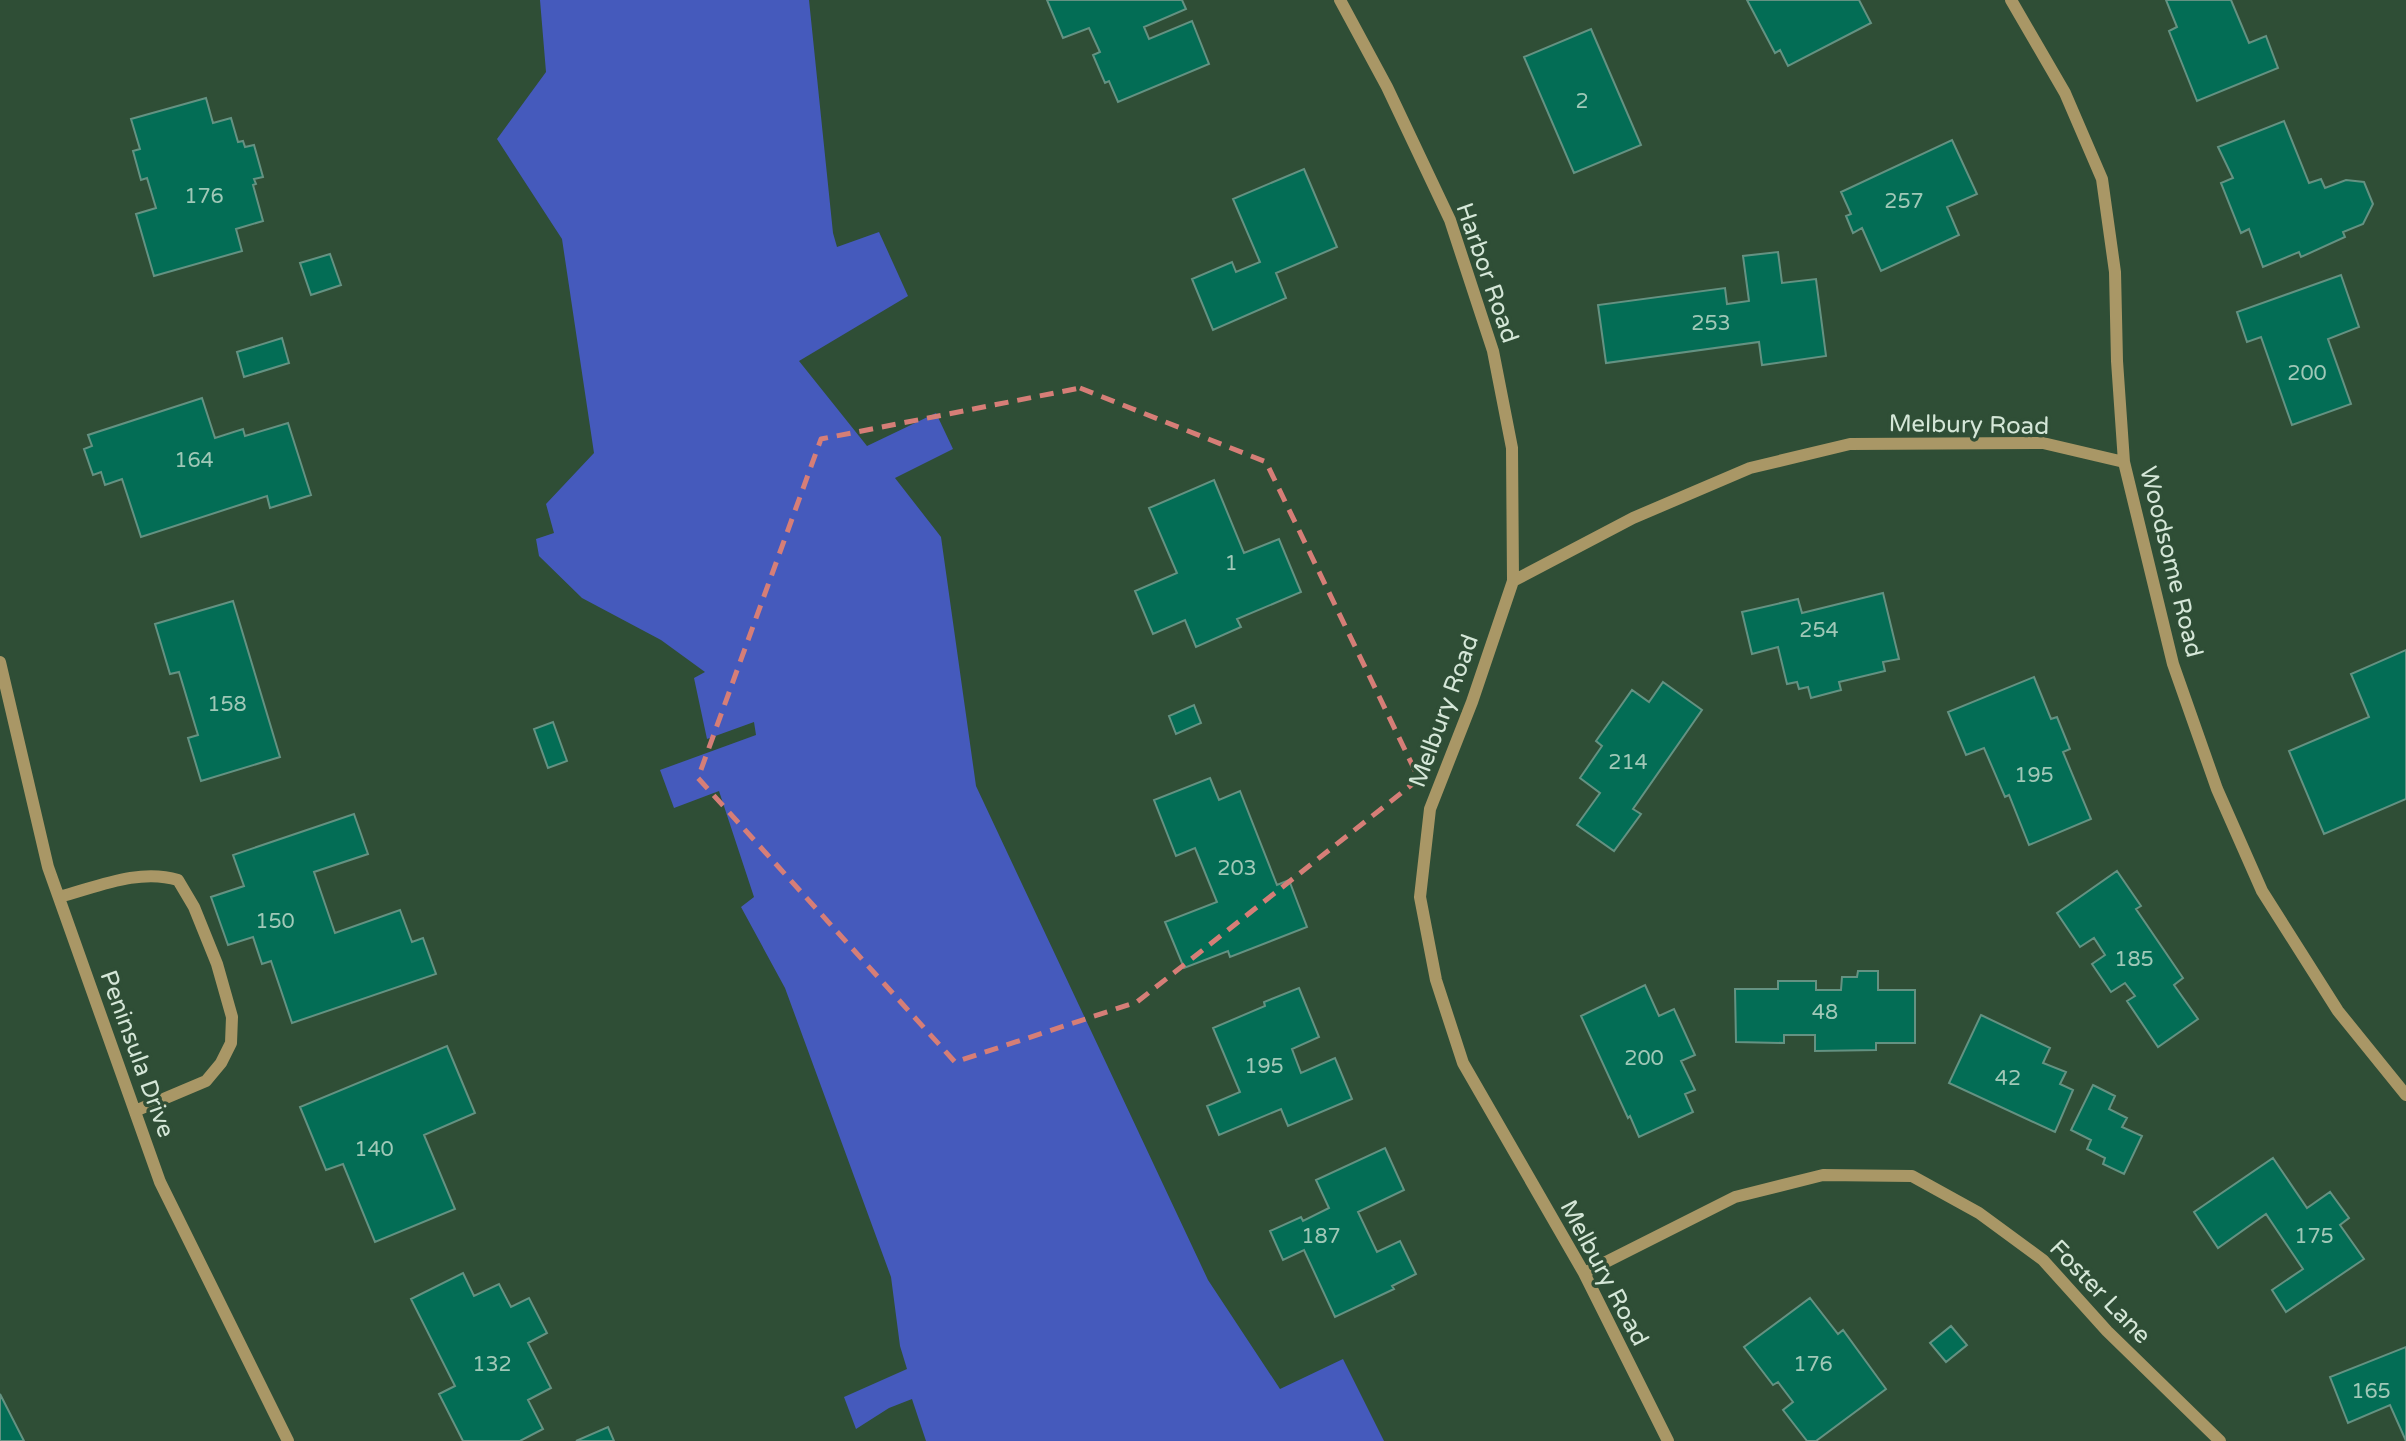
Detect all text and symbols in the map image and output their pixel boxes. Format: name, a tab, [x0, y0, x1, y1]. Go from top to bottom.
house number: 2	[1575, 89, 1589, 114]
house number: 176	[184, 184, 224, 209]
house number: 257	[1884, 189, 1924, 214]
street label: Harbor Road	[1449, 199, 1525, 347]
house number: 253	[1691, 311, 1731, 336]
house number: 200	[2287, 361, 2327, 386]
street label: Melbury Road	[1888, 409, 2050, 441]
house number: 164	[174, 448, 214, 473]
street label: Woodsome Road	[2133, 464, 2209, 660]
house number: 1	[1224, 551, 1238, 576]
house number: 254	[1799, 618, 1839, 643]
street label: Melbury Road	[1403, 630, 1485, 792]
house number: 158	[207, 692, 247, 717]
house number: 214	[1608, 750, 1648, 775]
house number: 195	[2014, 763, 2054, 788]
house number: 203	[1217, 856, 1257, 881]
house number: 150	[255, 909, 295, 934]
house number: 185	[2114, 947, 2154, 972]
street label: Peninsula Drive	[93, 967, 181, 1141]
house number: 48	[1812, 1000, 1838, 1025]
house number: 200	[1624, 1046, 1664, 1071]
house number: 195	[1244, 1054, 1284, 1079]
house number: 42	[1995, 1066, 2021, 1091]
house number: 140	[354, 1137, 394, 1162]
street label: Melbury Road	[1553, 1195, 1655, 1351]
house number: 187	[1301, 1224, 1341, 1249]
house number: 175	[2294, 1224, 2334, 1249]
street label: Foster Lane	[2043, 1234, 2157, 1350]
house number: 132	[472, 1352, 512, 1377]
house number: 176	[1793, 1352, 1833, 1377]
house number: 165	[2351, 1379, 2391, 1404]

